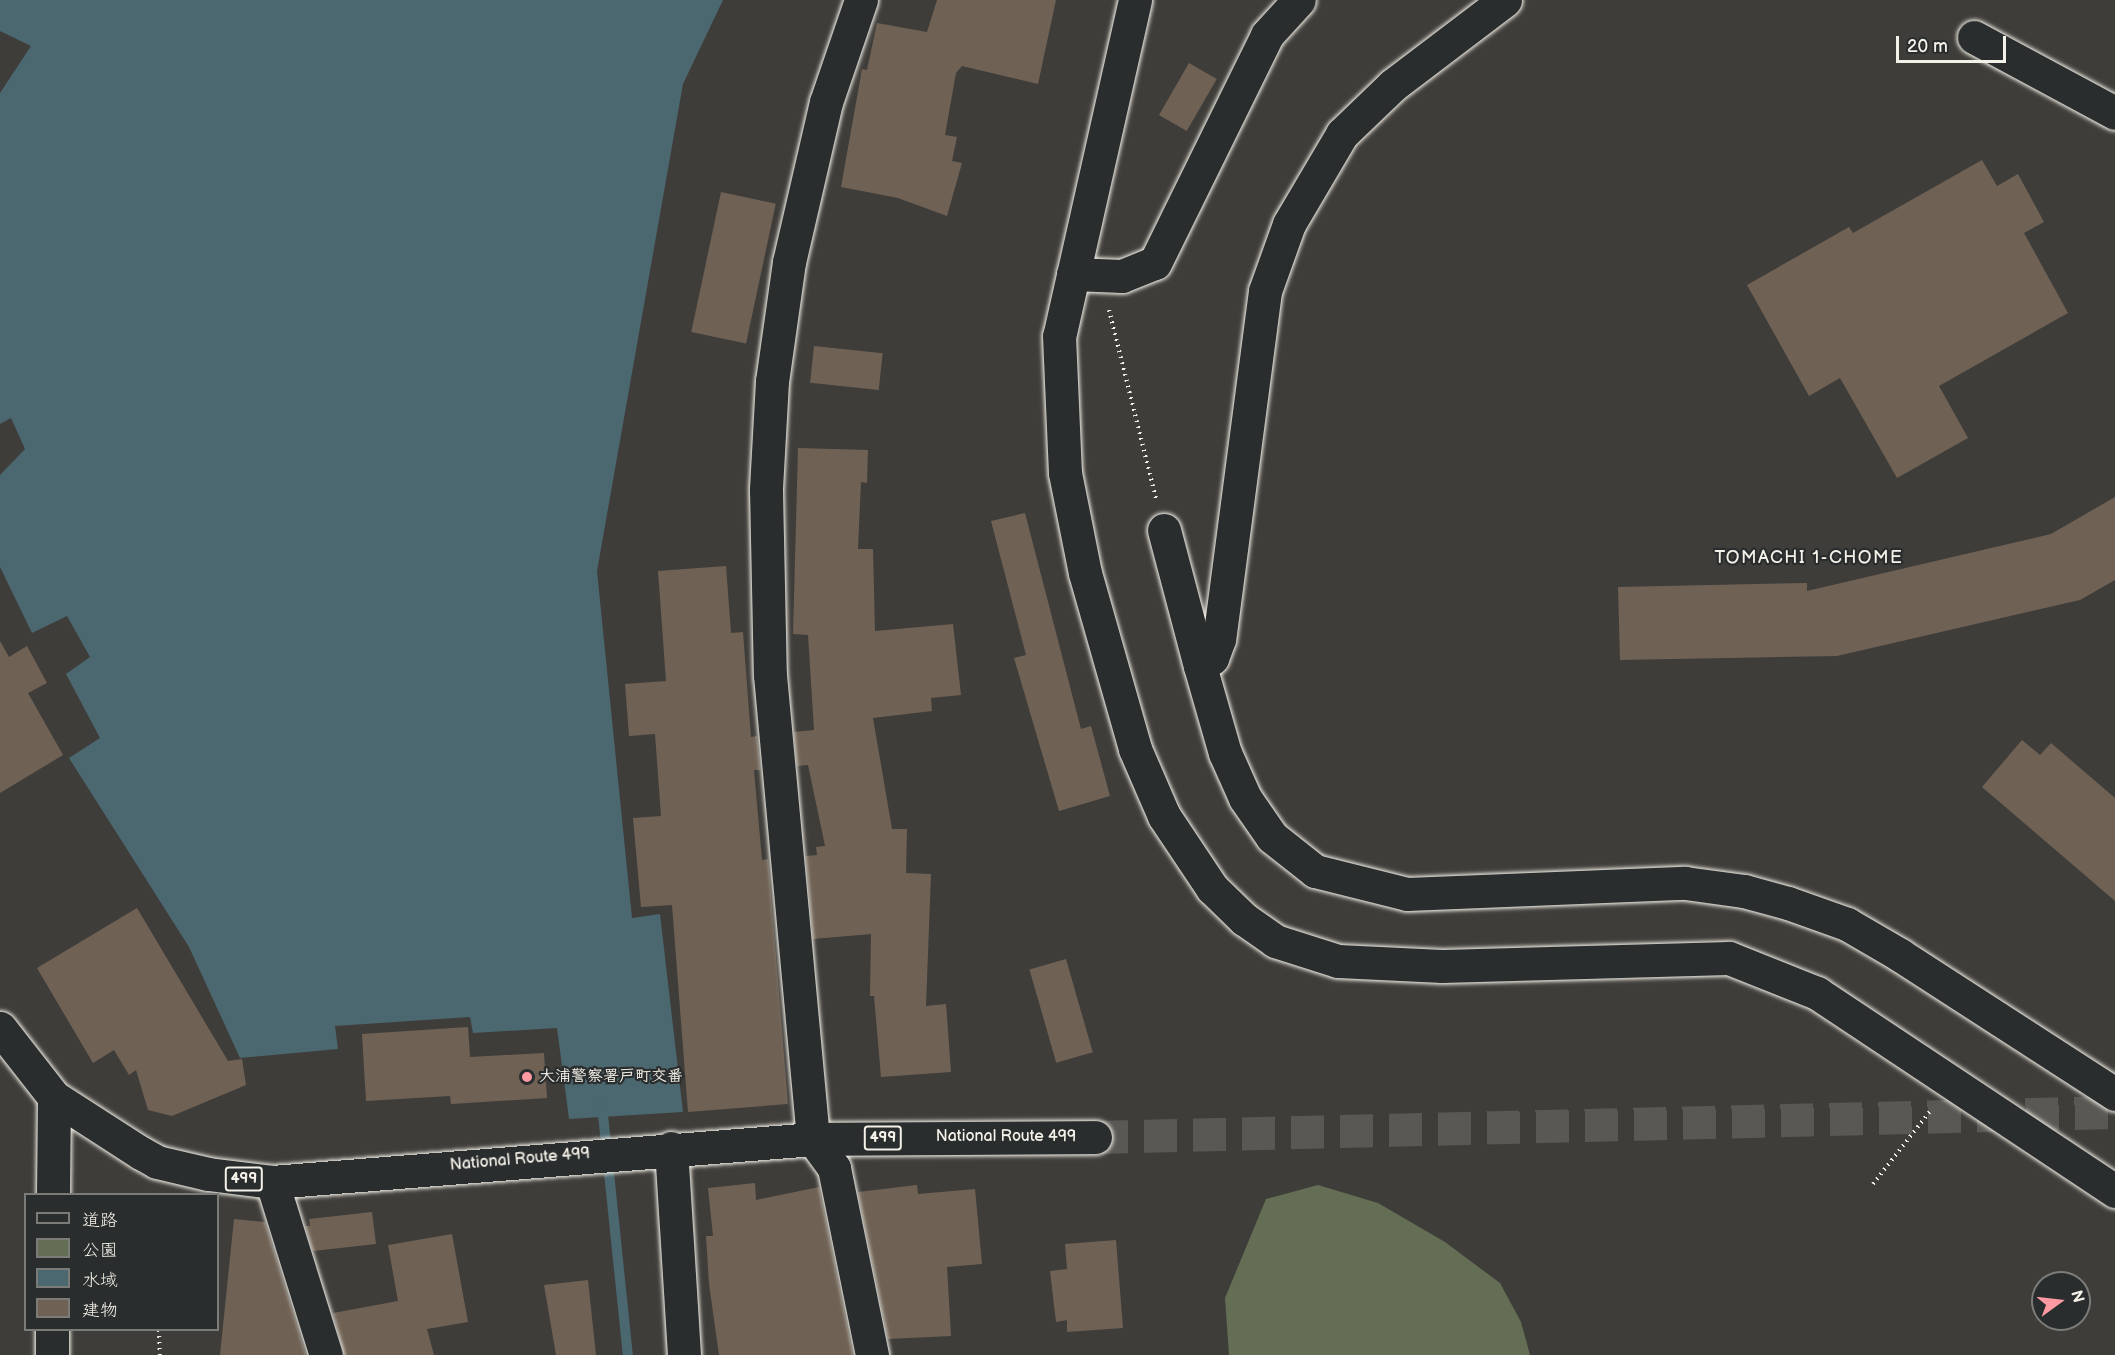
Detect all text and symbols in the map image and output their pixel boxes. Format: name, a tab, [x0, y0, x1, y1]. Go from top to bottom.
scale bar	[1899, 24, 2008, 62]
text: 20 m	[1907, 36, 1948, 57]
district label: TOMACHI 1-CHOME	[1715, 547, 1903, 569]
place label: 大浦警察署戸町交番	[539, 1067, 683, 1087]
marker: 大浦警察署戸町交番	[520, 1070, 534, 1084]
road number: 499	[864, 1126, 902, 1150]
street label: National Route 499	[936, 1127, 1076, 1147]
street label: National Route 499	[449, 1144, 591, 1176]
road number: 499	[224, 1167, 264, 1191]
legend	[24, 1193, 219, 1331]
text: 道路	[82, 1210, 118, 1231]
text: 公園	[82, 1240, 118, 1261]
text: 水域	[82, 1270, 118, 1291]
north arrow	[2031, 1271, 2091, 1331]
text: N	[2066, 1288, 2088, 1305]
text: 建物	[82, 1300, 118, 1321]

